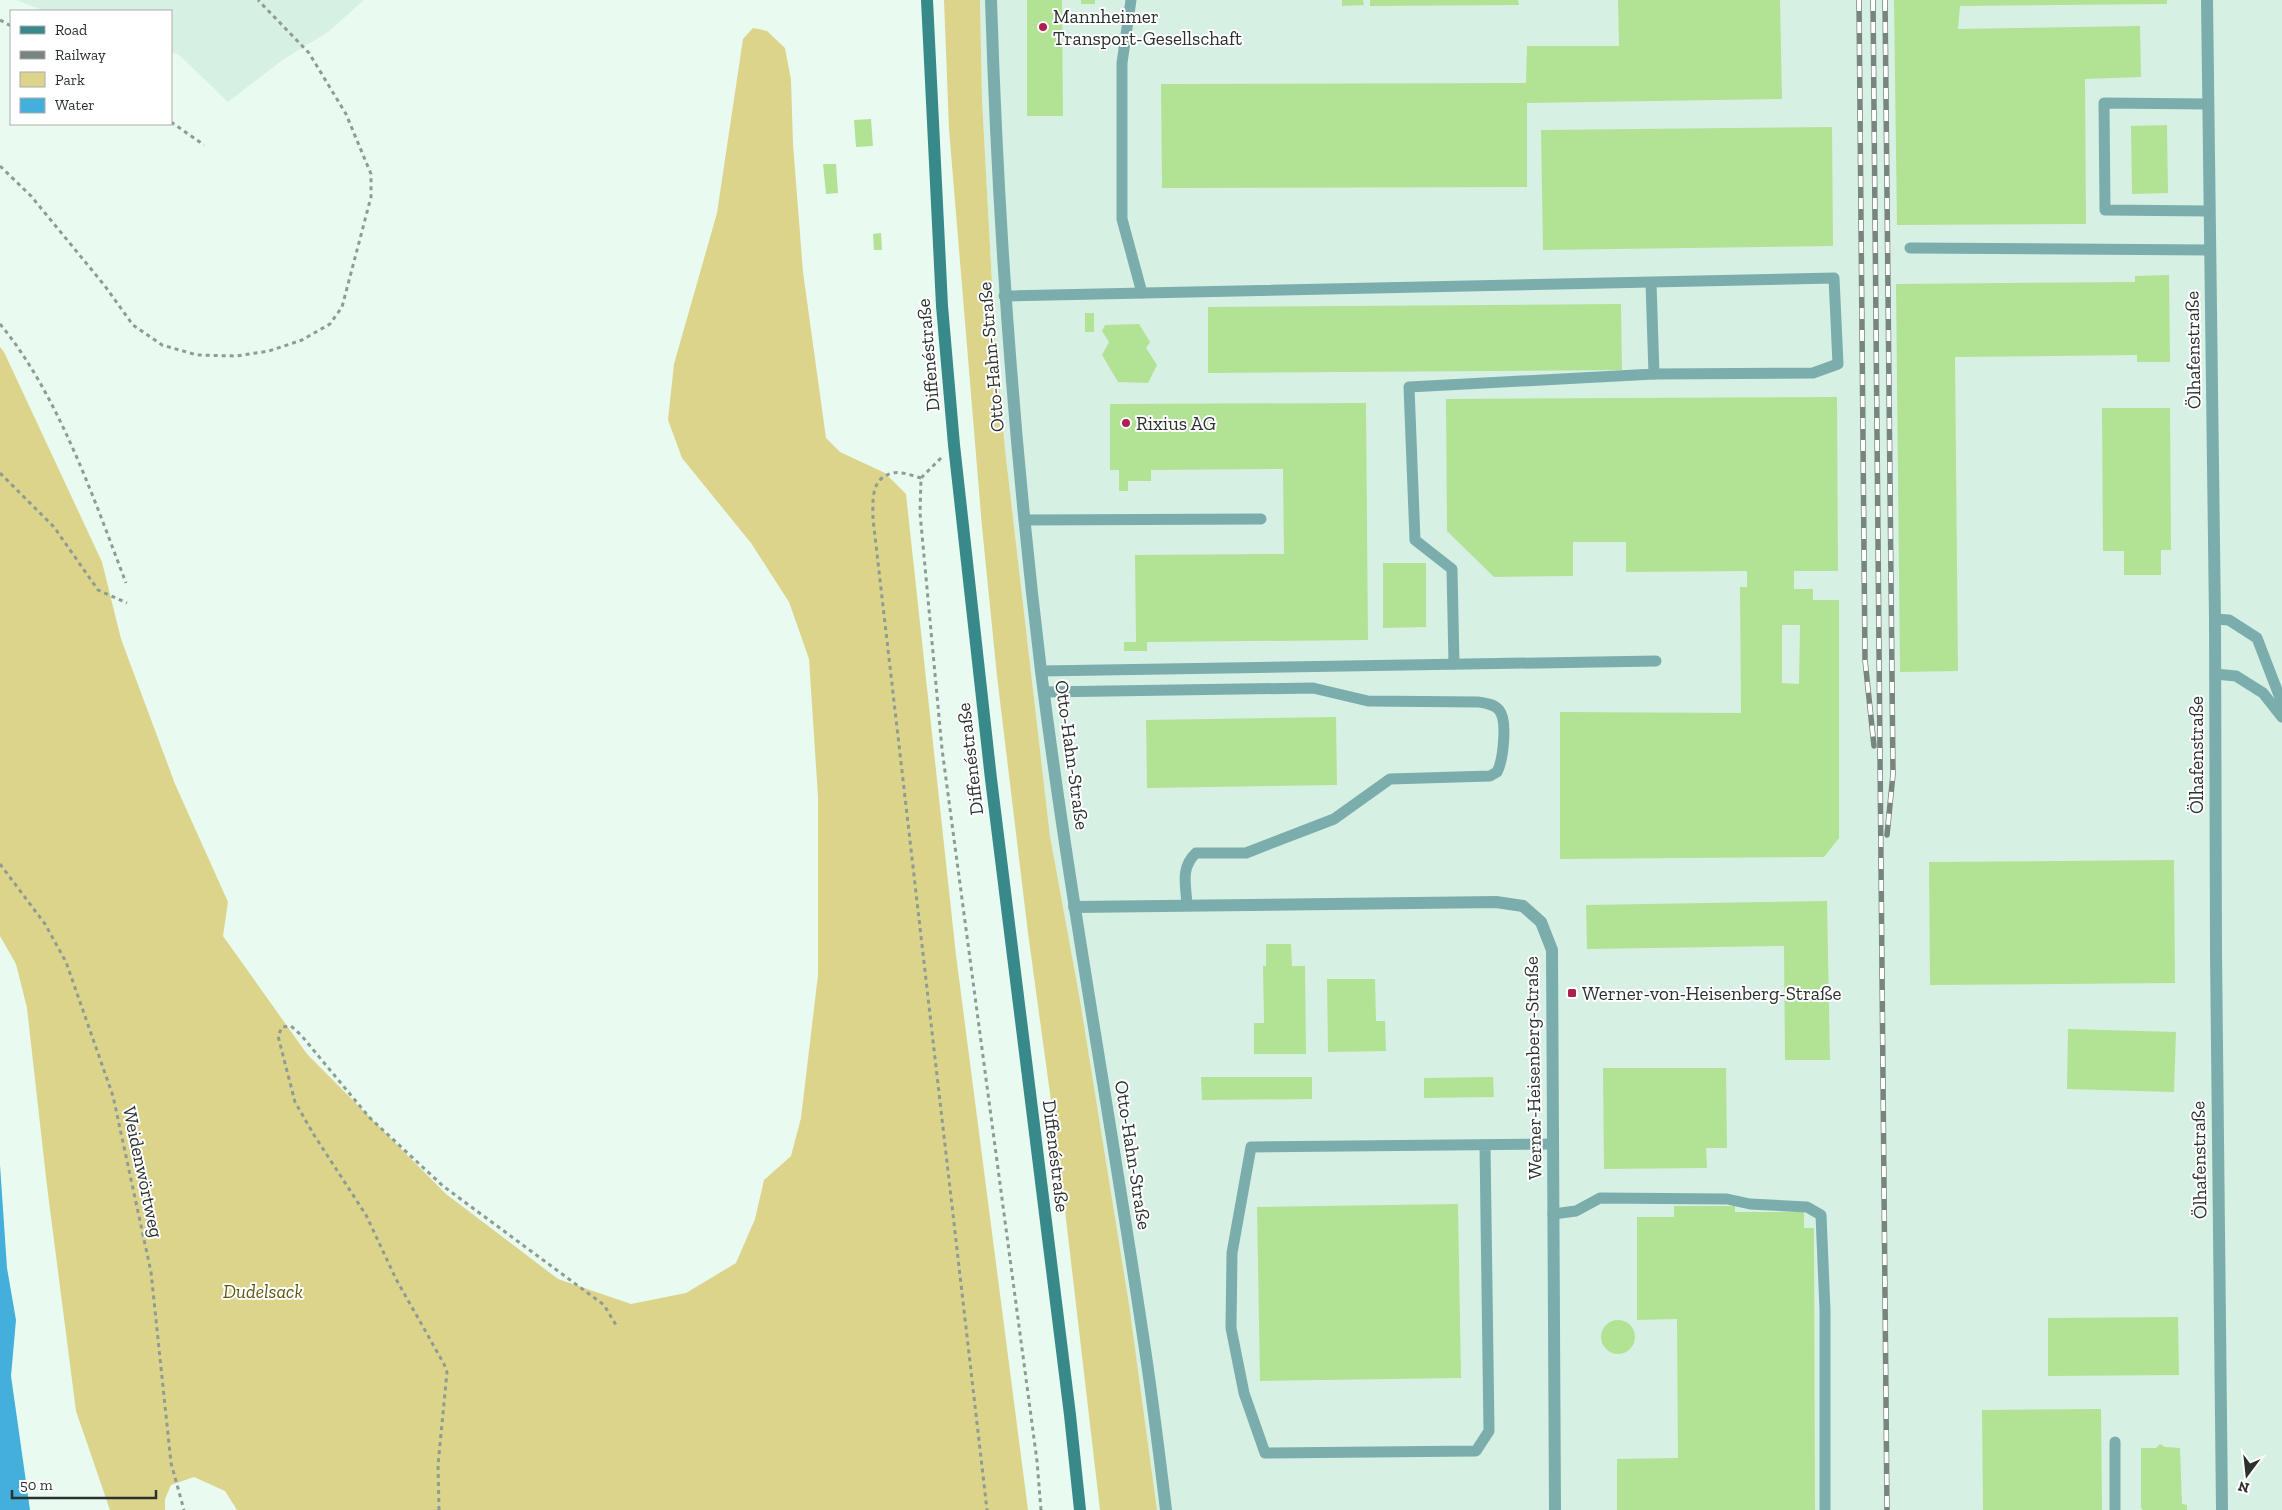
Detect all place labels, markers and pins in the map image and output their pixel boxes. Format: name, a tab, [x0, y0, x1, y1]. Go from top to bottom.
place label: Mannheimer Transport-Gesellschaft	[1053, 5, 1242, 50]
marker: Mannheimer Transport-Gesellschaft	[1037, 21, 1049, 33]
place label: Rixius AG	[1136, 412, 1216, 435]
marker: Rixius AG	[1120, 417, 1132, 429]
place label: Werner-von-Heisenberg-Straße	[1582, 982, 1841, 1005]
marker: Werner-von-Heisenberg-Straße	[1566, 987, 1578, 999]

